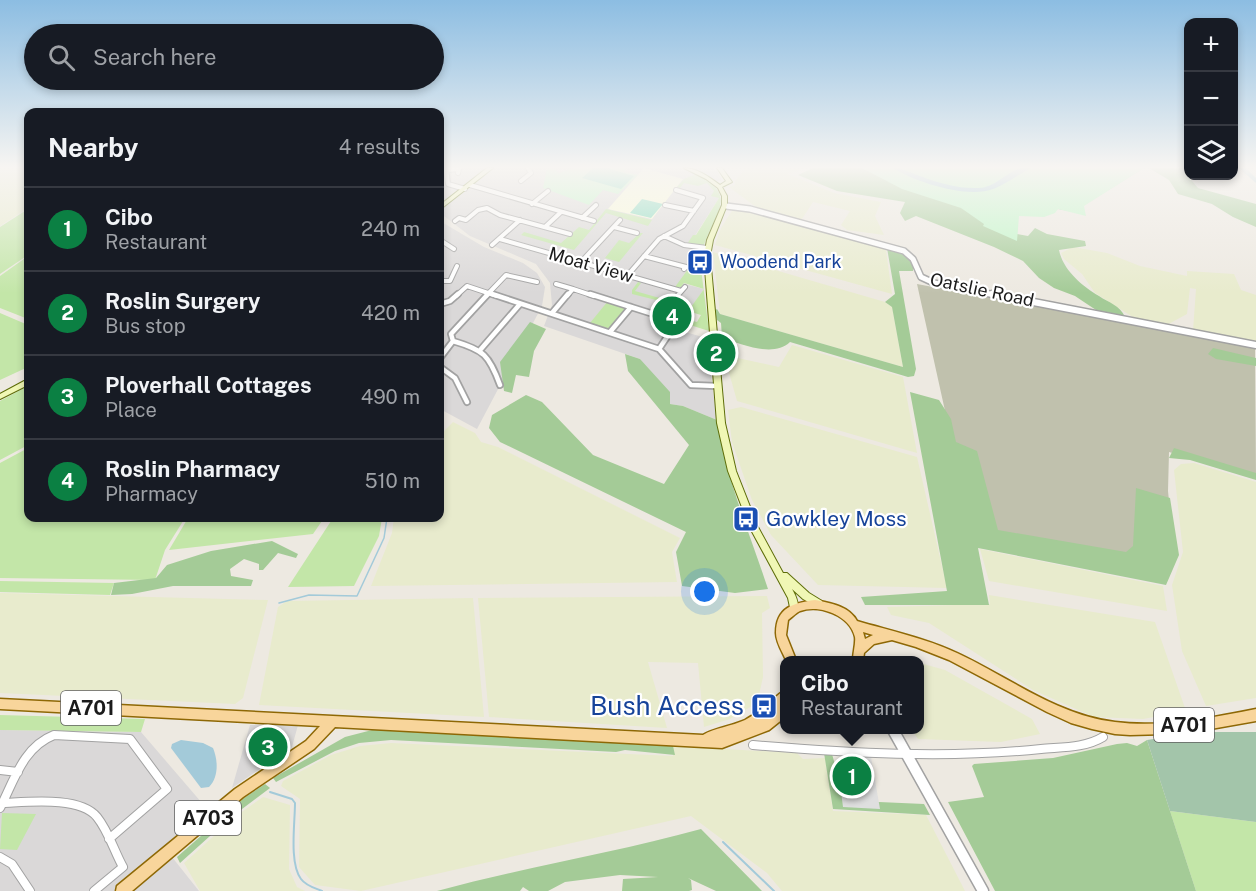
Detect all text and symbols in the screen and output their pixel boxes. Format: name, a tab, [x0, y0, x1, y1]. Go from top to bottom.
map controls	[1184, 18, 1238, 180]
button: +	[1184, 18, 1238, 72]
search box	[24, 24, 444, 90]
icon: search	[45, 41, 78, 74]
text: Search here	[93, 44, 217, 70]
button: −	[1184, 72, 1238, 126]
button: layers	[1184, 126, 1238, 180]
text: Nearby	[48, 132, 138, 163]
text: 4 results	[339, 135, 420, 159]
text: Cibo	[105, 204, 153, 230]
text: 1	[63, 217, 72, 241]
text: 240 m	[361, 217, 420, 241]
text: Restaurant	[105, 230, 207, 254]
street label: Moat View	[546, 242, 636, 287]
bus stop icon: Woodend Park	[685, 247, 715, 277]
place label: Woodend Park	[720, 251, 842, 272]
street label: Oatslie Road	[928, 268, 1036, 311]
text: Roslin Surgery	[105, 288, 260, 314]
pin: 4	[652, 294, 692, 338]
text: 2	[61, 301, 74, 325]
text: 420 m	[361, 301, 420, 325]
text: Bus stop	[105, 314, 186, 338]
pin: 2	[696, 330, 736, 376]
text: Ploverhall Cottages	[105, 372, 312, 398]
text: 3	[61, 385, 74, 409]
text: 490 m	[361, 385, 420, 409]
text: Place	[105, 398, 157, 422]
text: Roslin Pharmacy	[105, 456, 280, 482]
text: 4	[61, 469, 74, 493]
text: 510 m	[365, 469, 420, 493]
text: Pharmacy	[105, 482, 198, 506]
bus stop icon: Gowkley Moss	[731, 504, 761, 534]
place label: Gowkley Moss	[766, 506, 907, 531]
your location	[690, 577, 719, 606]
popup	[780, 656, 924, 734]
text: Cibo	[801, 670, 849, 696]
place label: Bush Access	[590, 690, 744, 721]
road number: A701	[61, 691, 121, 725]
bus stop icon: Bush Access	[749, 691, 779, 721]
text: Restaurant	[801, 696, 903, 720]
road number: A701	[1154, 708, 1214, 742]
pin: 3	[248, 724, 288, 770]
pin: 1	[832, 754, 872, 798]
road number: A703	[175, 801, 241, 835]

